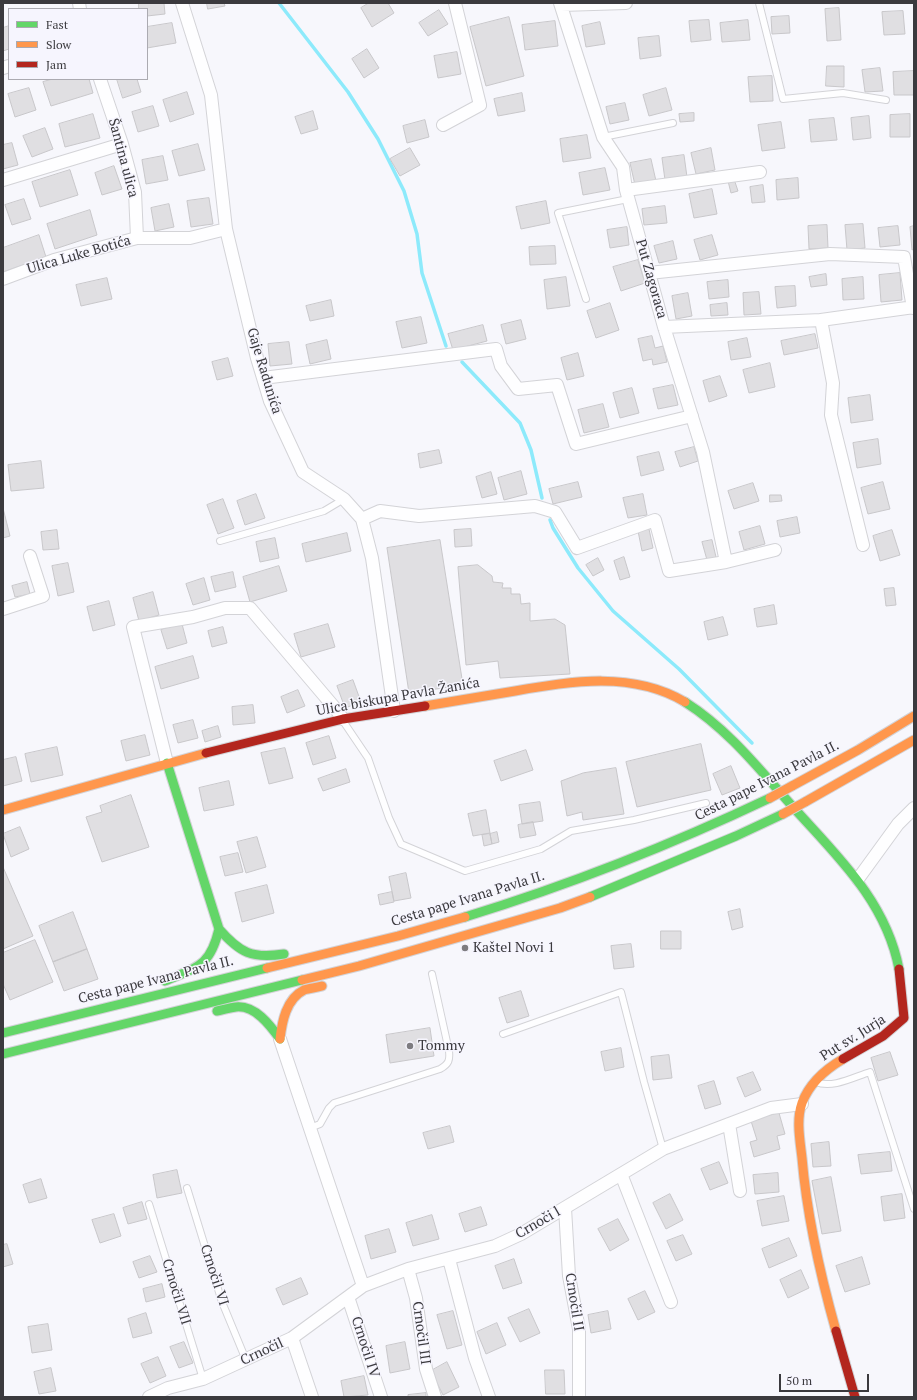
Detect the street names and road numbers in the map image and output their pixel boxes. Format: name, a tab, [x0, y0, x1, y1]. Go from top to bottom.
street label: Šantina ulica	[104, 117, 142, 199]
street label: Ulica Luke Botića	[25, 232, 133, 278]
street label: Put Zagoraca	[632, 237, 670, 321]
street label: Gaje Radunića	[243, 326, 285, 416]
street label: Ulica biskupa Pavla Žanića	[315, 674, 481, 720]
street label: Cesta pape Ivana Pavla II.	[692, 737, 842, 825]
street label: Cesta pape Ivana Pavla II.	[389, 868, 547, 930]
street label: Cesta pape Ivana Pavla II.	[77, 953, 235, 1007]
street label: Put sv. Jurja	[817, 1011, 889, 1065]
street label: Crnoči l	[513, 1204, 563, 1242]
street label: Crnočil VI	[196, 1242, 232, 1308]
street label: Crnočil VII	[158, 1257, 194, 1327]
street label: Crnočil II	[561, 1272, 587, 1332]
street label: Crnočil III	[408, 1300, 434, 1366]
street label: Crnočil IV	[347, 1314, 383, 1380]
street label: Crnočil	[238, 1335, 286, 1369]

